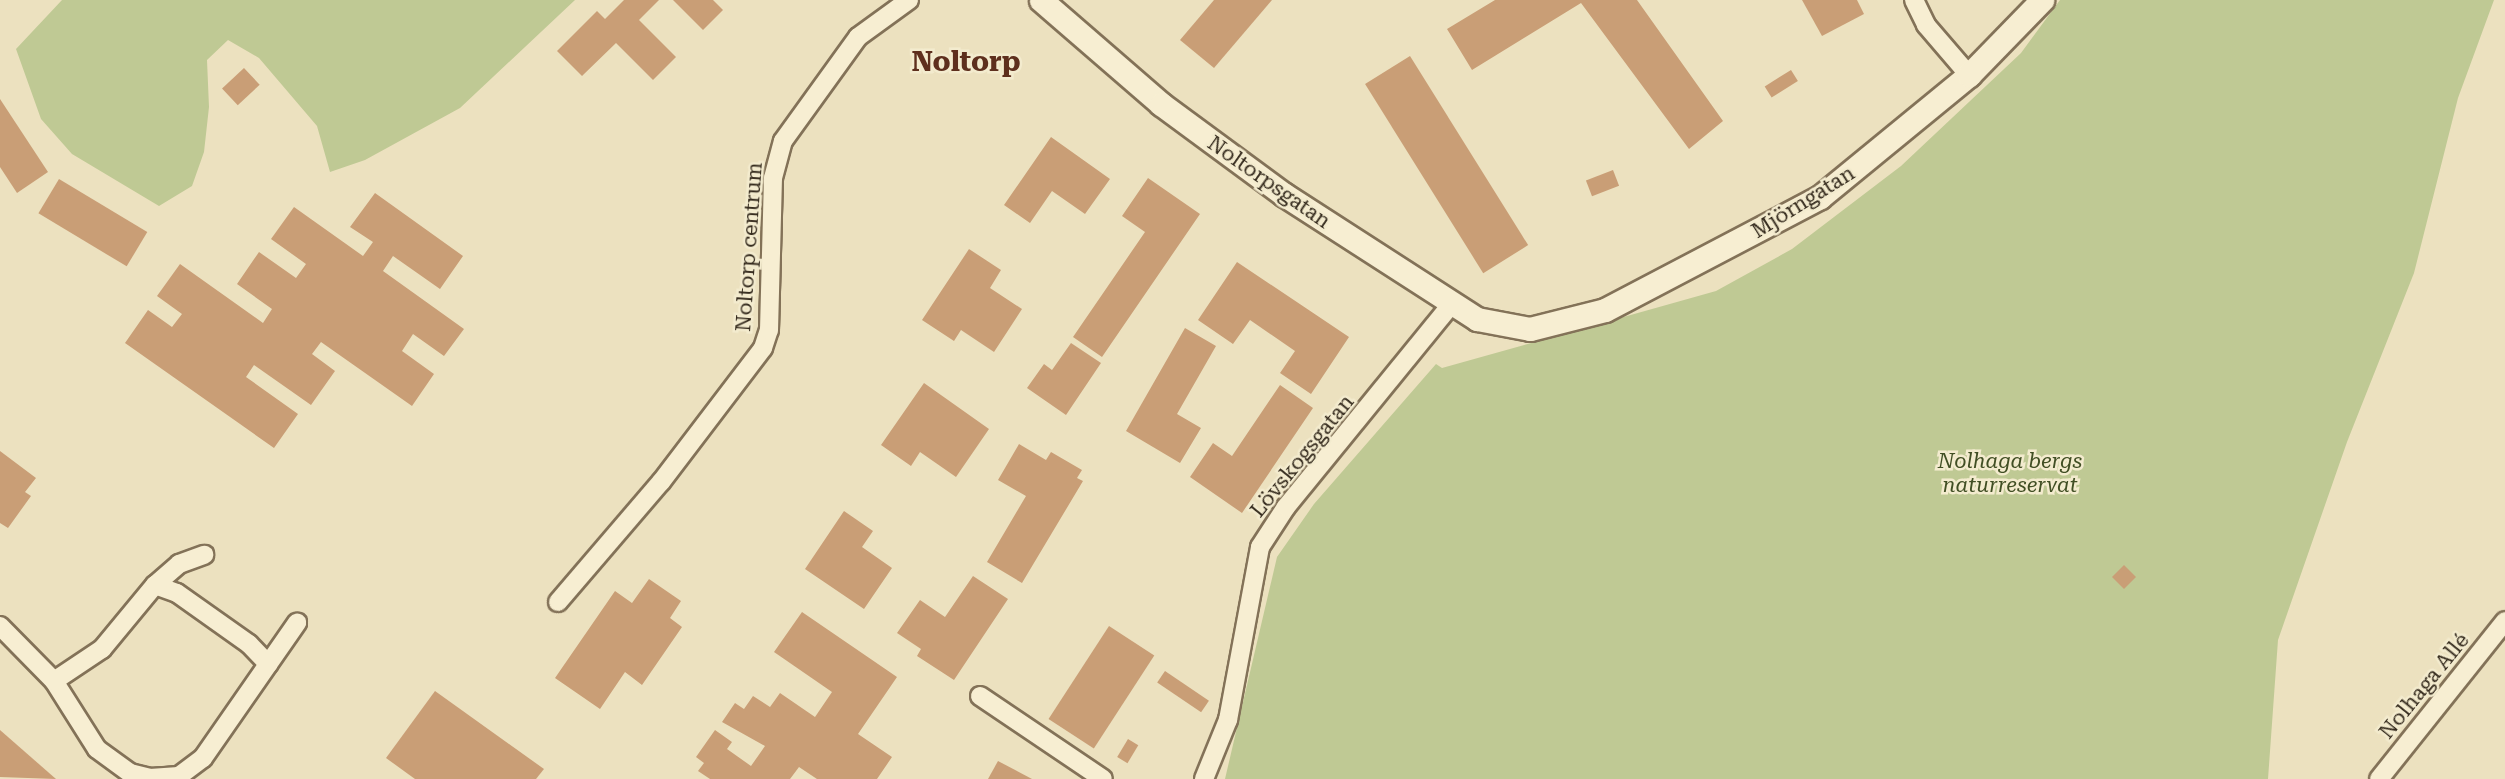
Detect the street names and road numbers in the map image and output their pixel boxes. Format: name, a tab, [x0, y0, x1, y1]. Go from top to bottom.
street label: Noltorpsgatan	[1203, 130, 1335, 234]
street label: Mjörngatan	[1747, 160, 1859, 244]
street label: Noltorp centrum	[731, 161, 767, 333]
street label: Lövskogsgatan	[1245, 390, 1359, 522]
street label: Nolhaga Allé	[2374, 628, 2474, 744]

